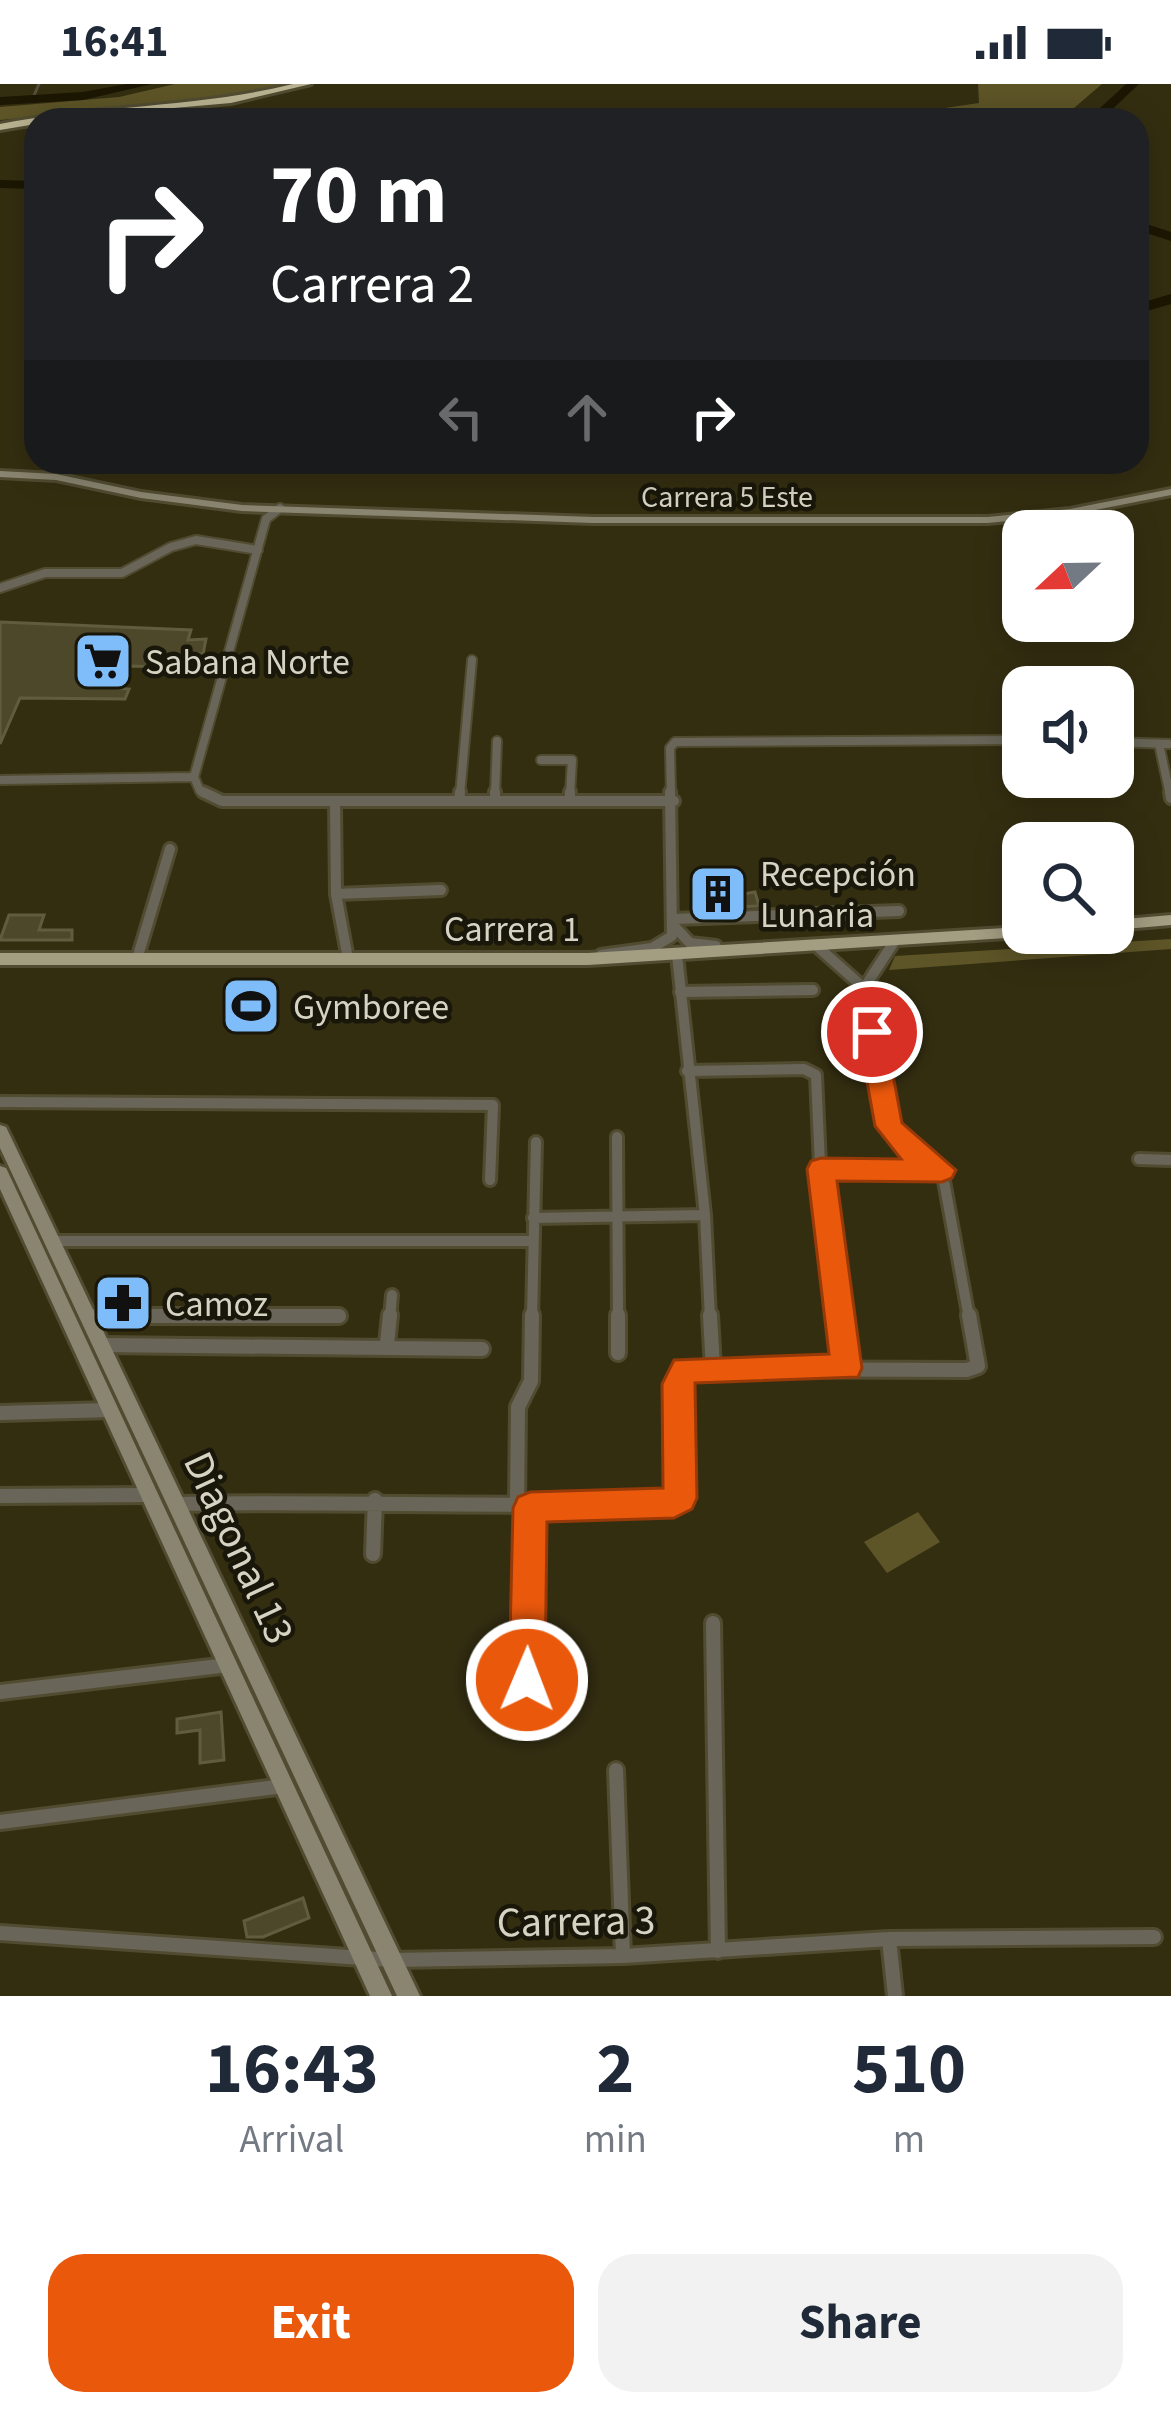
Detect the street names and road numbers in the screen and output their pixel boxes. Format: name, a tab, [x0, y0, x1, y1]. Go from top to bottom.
street label: Carrera 5 Este	[641, 476, 813, 519]
street label: Carrera 1	[444, 904, 580, 955]
street label: Diagonal 13	[168, 1442, 309, 1654]
street label: Carrera 3	[496, 1891, 656, 1953]

